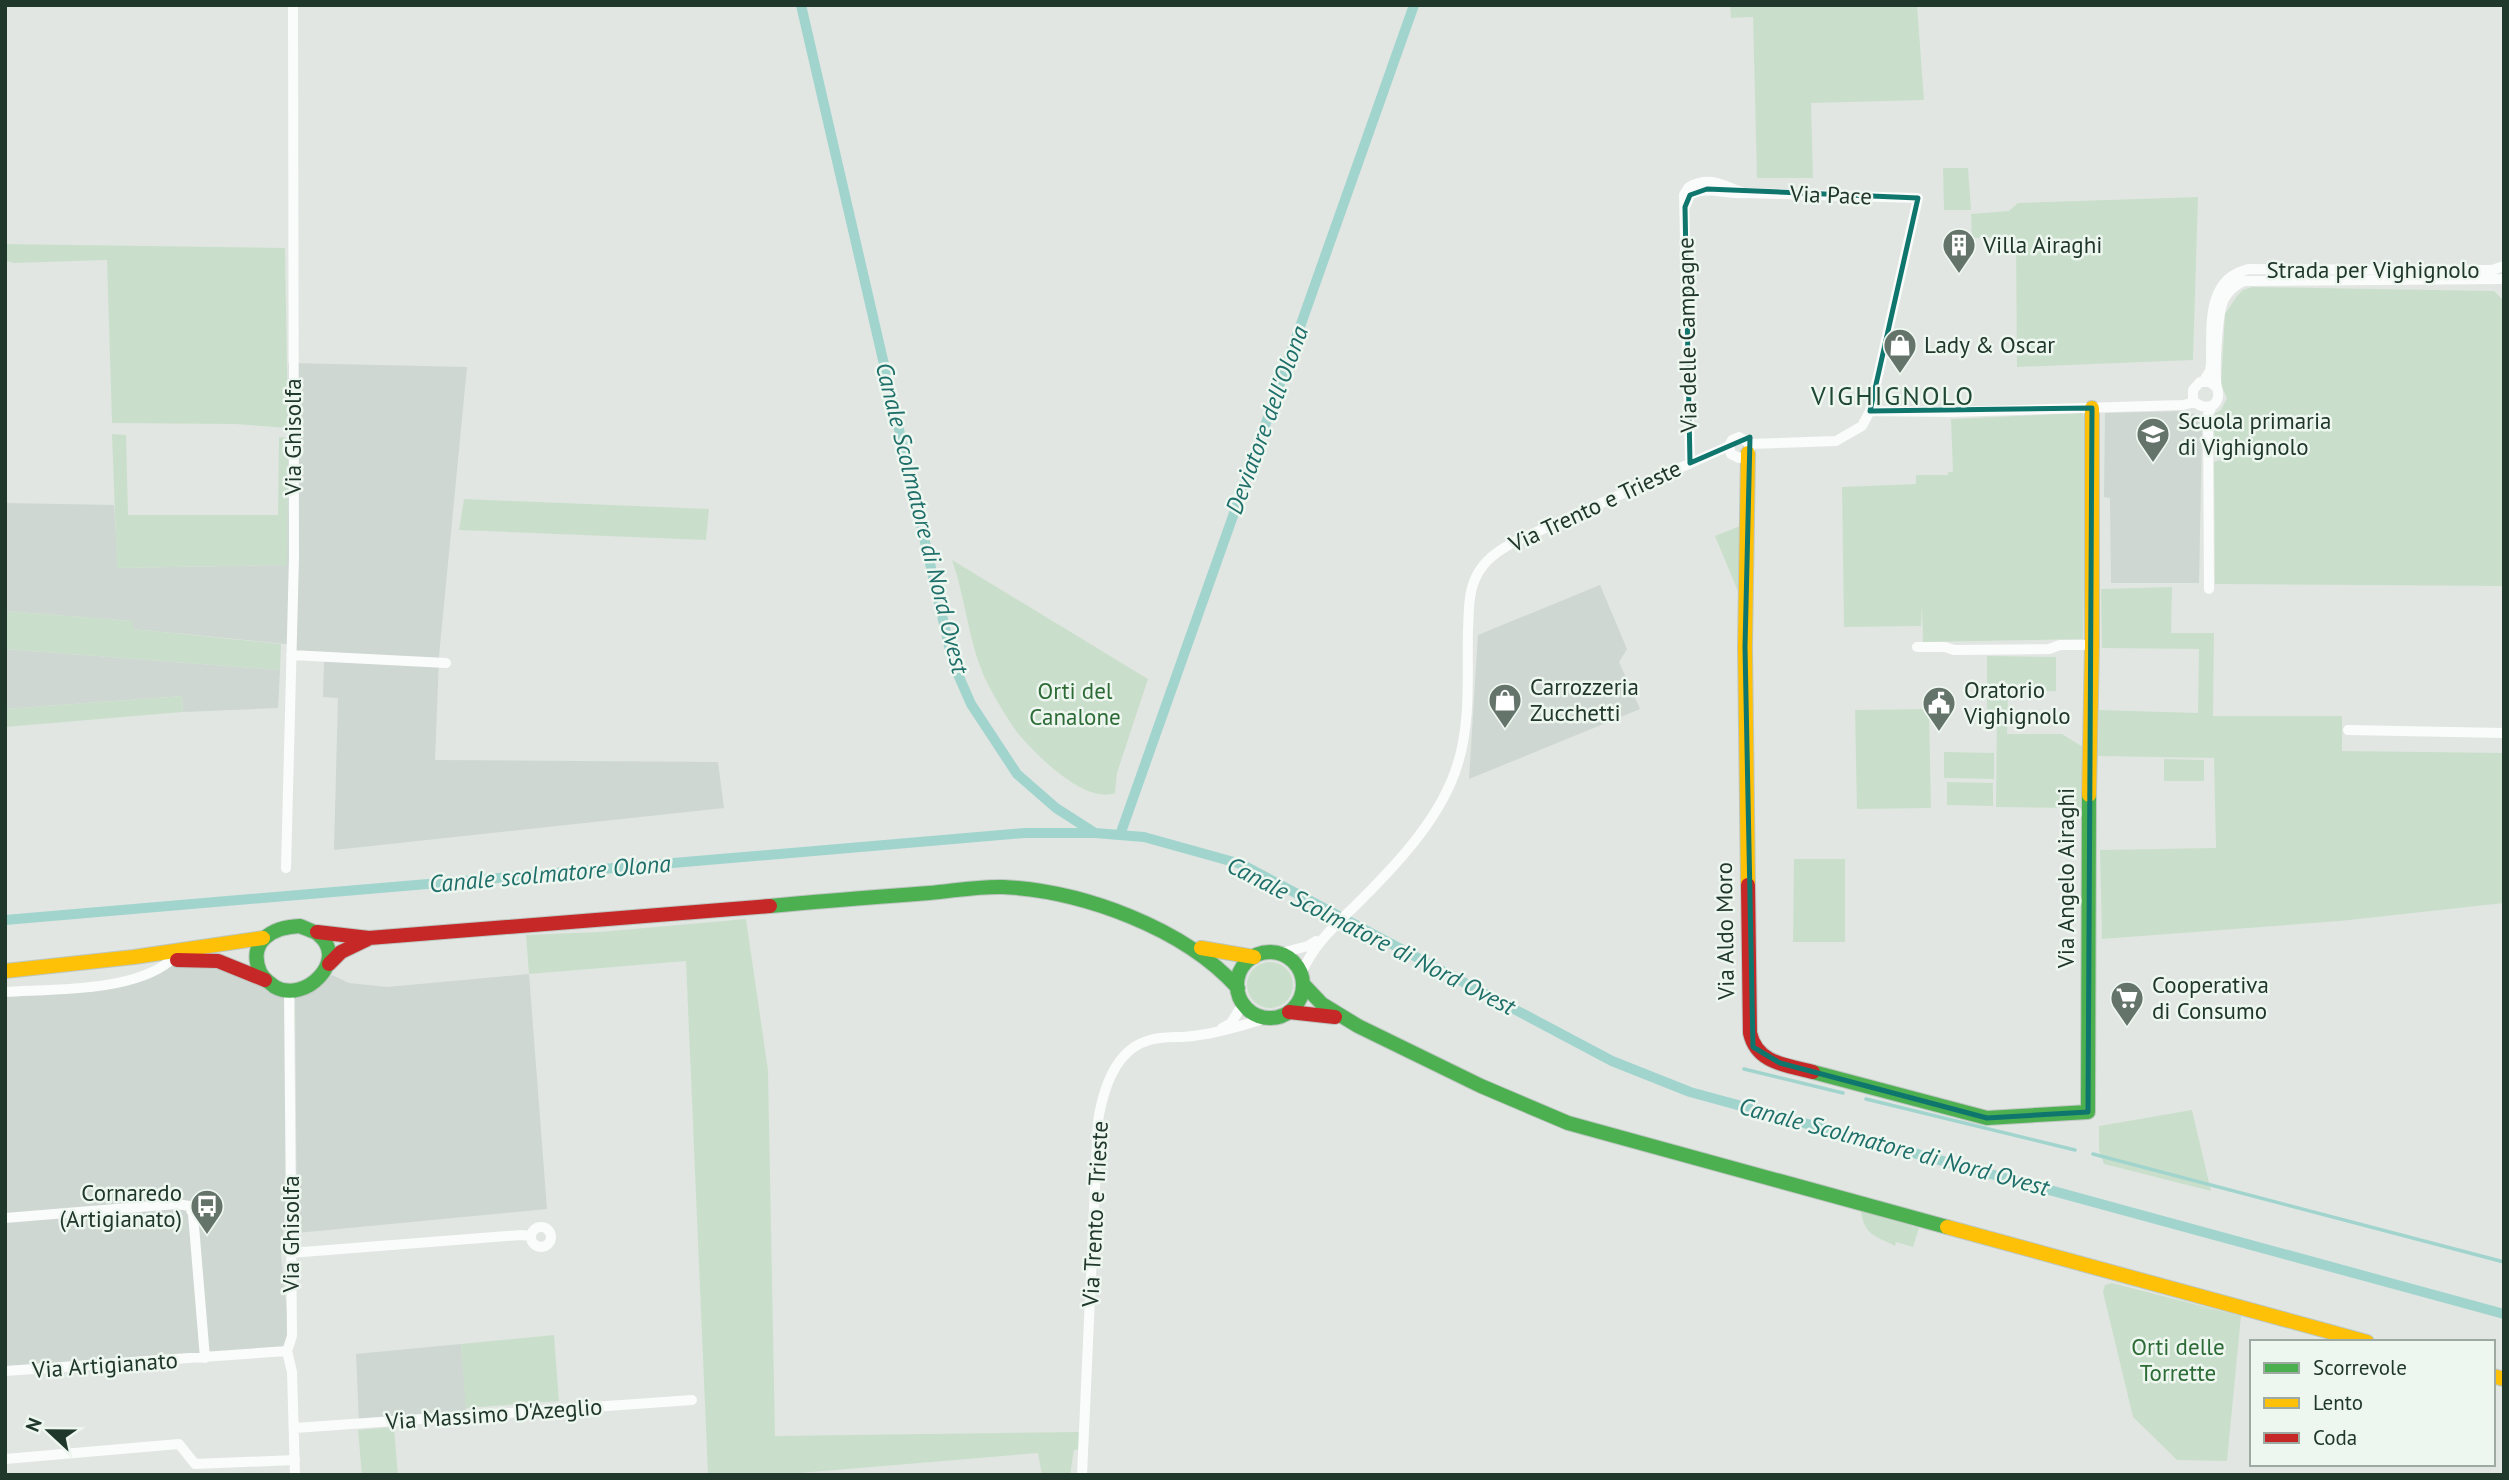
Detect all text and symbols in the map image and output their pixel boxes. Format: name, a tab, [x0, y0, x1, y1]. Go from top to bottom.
street label: Via Pace	[1789, 179, 1872, 210]
building icon: Villa Airaghi	[1940, 226, 1978, 275]
place label: Villa Airaghi	[1982, 230, 2102, 259]
street label: Via delle Campagne	[1670, 237, 1703, 434]
street label: Strada per Vighignolo	[2266, 255, 2480, 284]
water label: Deviatore dell'Olona	[1218, 321, 1315, 518]
shop icon: Lady & Oscar	[1881, 326, 1919, 375]
place label: Lady & Oscar	[1924, 330, 2055, 359]
water label: Canale Scolmatore di Nord Ovest	[869, 359, 977, 678]
street label: Via Ghisolfa	[278, 378, 307, 497]
district label: VIGHIGNOLO	[1810, 379, 1975, 412]
place label: Scuola primaria di Vighignolo	[2178, 406, 2331, 461]
school or university icon: Scuola primaria di Vighignolo	[2134, 415, 2172, 464]
street label: Via Trento e Trieste	[1503, 453, 1685, 559]
place label: Carrozzeria Zucchetti	[1530, 672, 1639, 727]
place label: Oratorio Vighignolo	[1963, 675, 2071, 730]
park label: Orti del Canalone	[1029, 676, 1121, 731]
shop icon: Carrozzeria Zucchetti	[1486, 681, 1524, 730]
public building icon: Oratorio Vighignolo	[1920, 684, 1958, 733]
street label: Via Angelo Airaghi	[2051, 788, 2080, 969]
water label: Canale scolmatore Olona	[428, 847, 672, 900]
water label: Canale Scolmatore di Nord Ovest	[1222, 849, 1522, 1023]
street label: Via Aldo Moro	[1709, 862, 1740, 1001]
place label: Cooperativa di Consumo	[2152, 970, 2269, 1025]
supermarket icon: Cooperativa di Consumo	[2108, 979, 2146, 1028]
water label: Canale Scolmatore di Nord Ovest	[1736, 1090, 2054, 1203]
street label: Via Trento e Trieste	[1075, 1120, 1114, 1309]
street label: Via Ghisolfa	[276, 1175, 305, 1294]
place label: Cornaredo (Artigianato)	[60, 1178, 182, 1233]
bus stop icon: Cornaredo (Artigianato)	[188, 1187, 226, 1236]
park label: Orti delle Torrette	[2131, 1332, 2225, 1387]
legend	[2250, 1340, 2495, 1466]
street label: Via Artigianato	[30, 1345, 179, 1384]
text: Scorrevole	[2313, 1354, 2407, 1381]
text: Lento	[2313, 1389, 2363, 1416]
street label: Via Massimo D'Azeglio	[384, 1391, 603, 1436]
north arrow	[14, 1396, 84, 1466]
text: N	[20, 1414, 47, 1435]
text: Coda	[2313, 1424, 2357, 1451]

